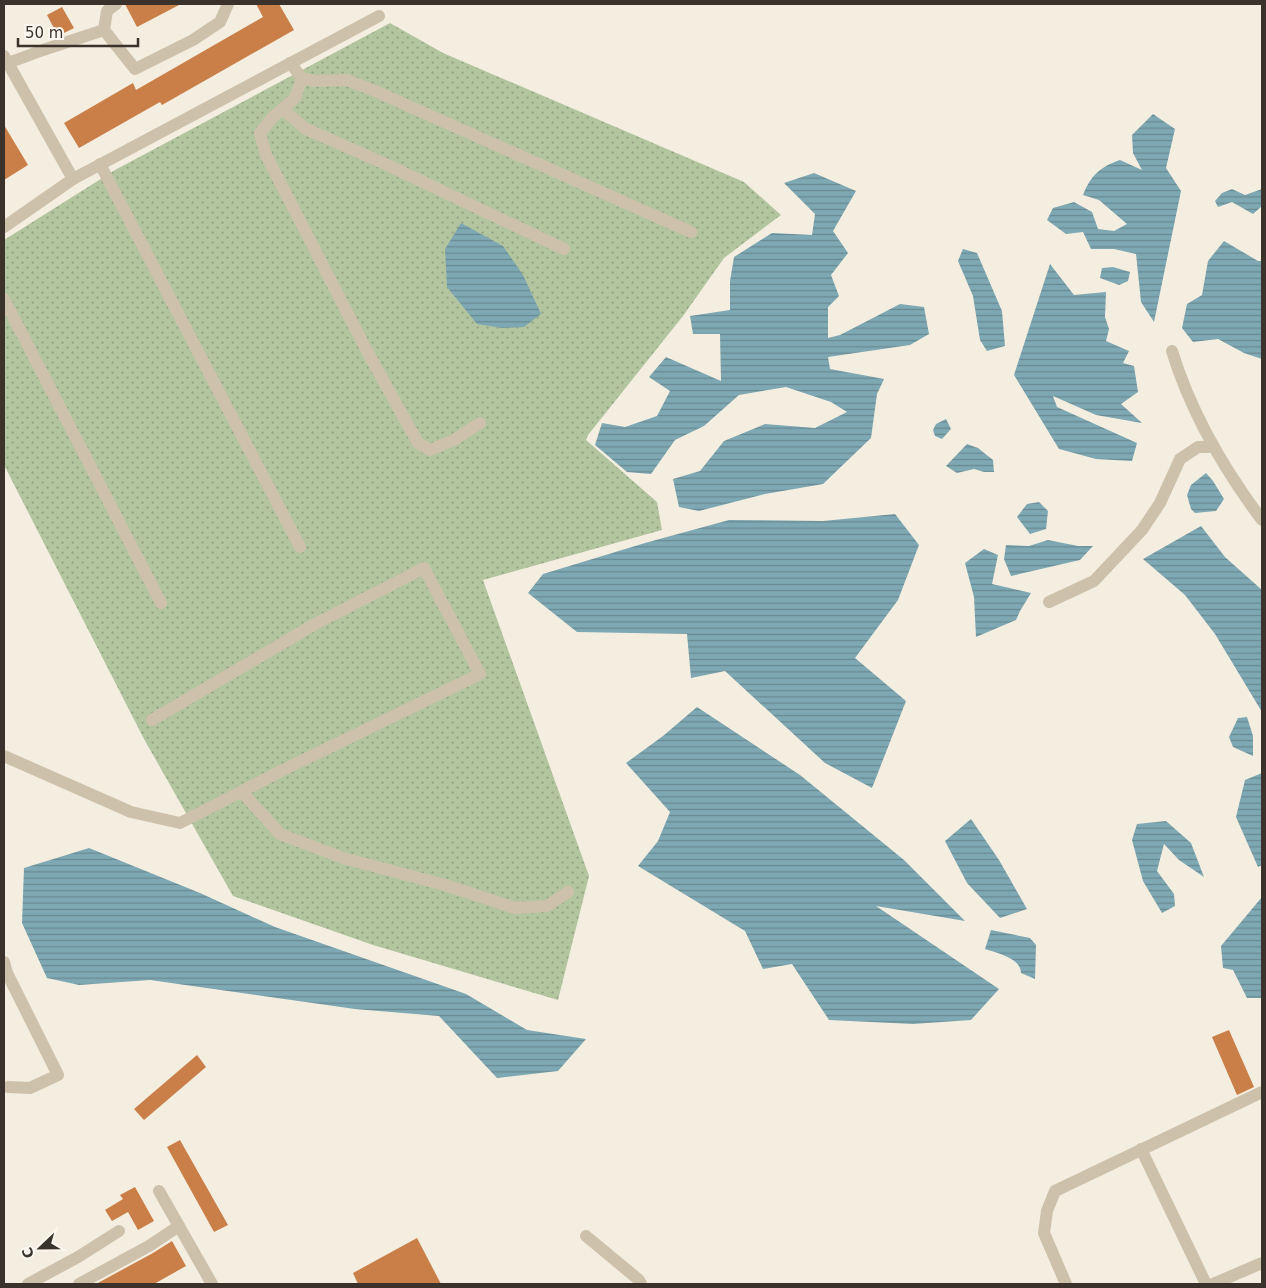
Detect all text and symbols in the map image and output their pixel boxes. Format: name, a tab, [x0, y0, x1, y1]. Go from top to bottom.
scale bar	[18, 15, 138, 47]
text: 50 m	[25, 24, 63, 42]
north arrow	[15, 1223, 65, 1273]
text: С	[19, 1245, 37, 1261]

